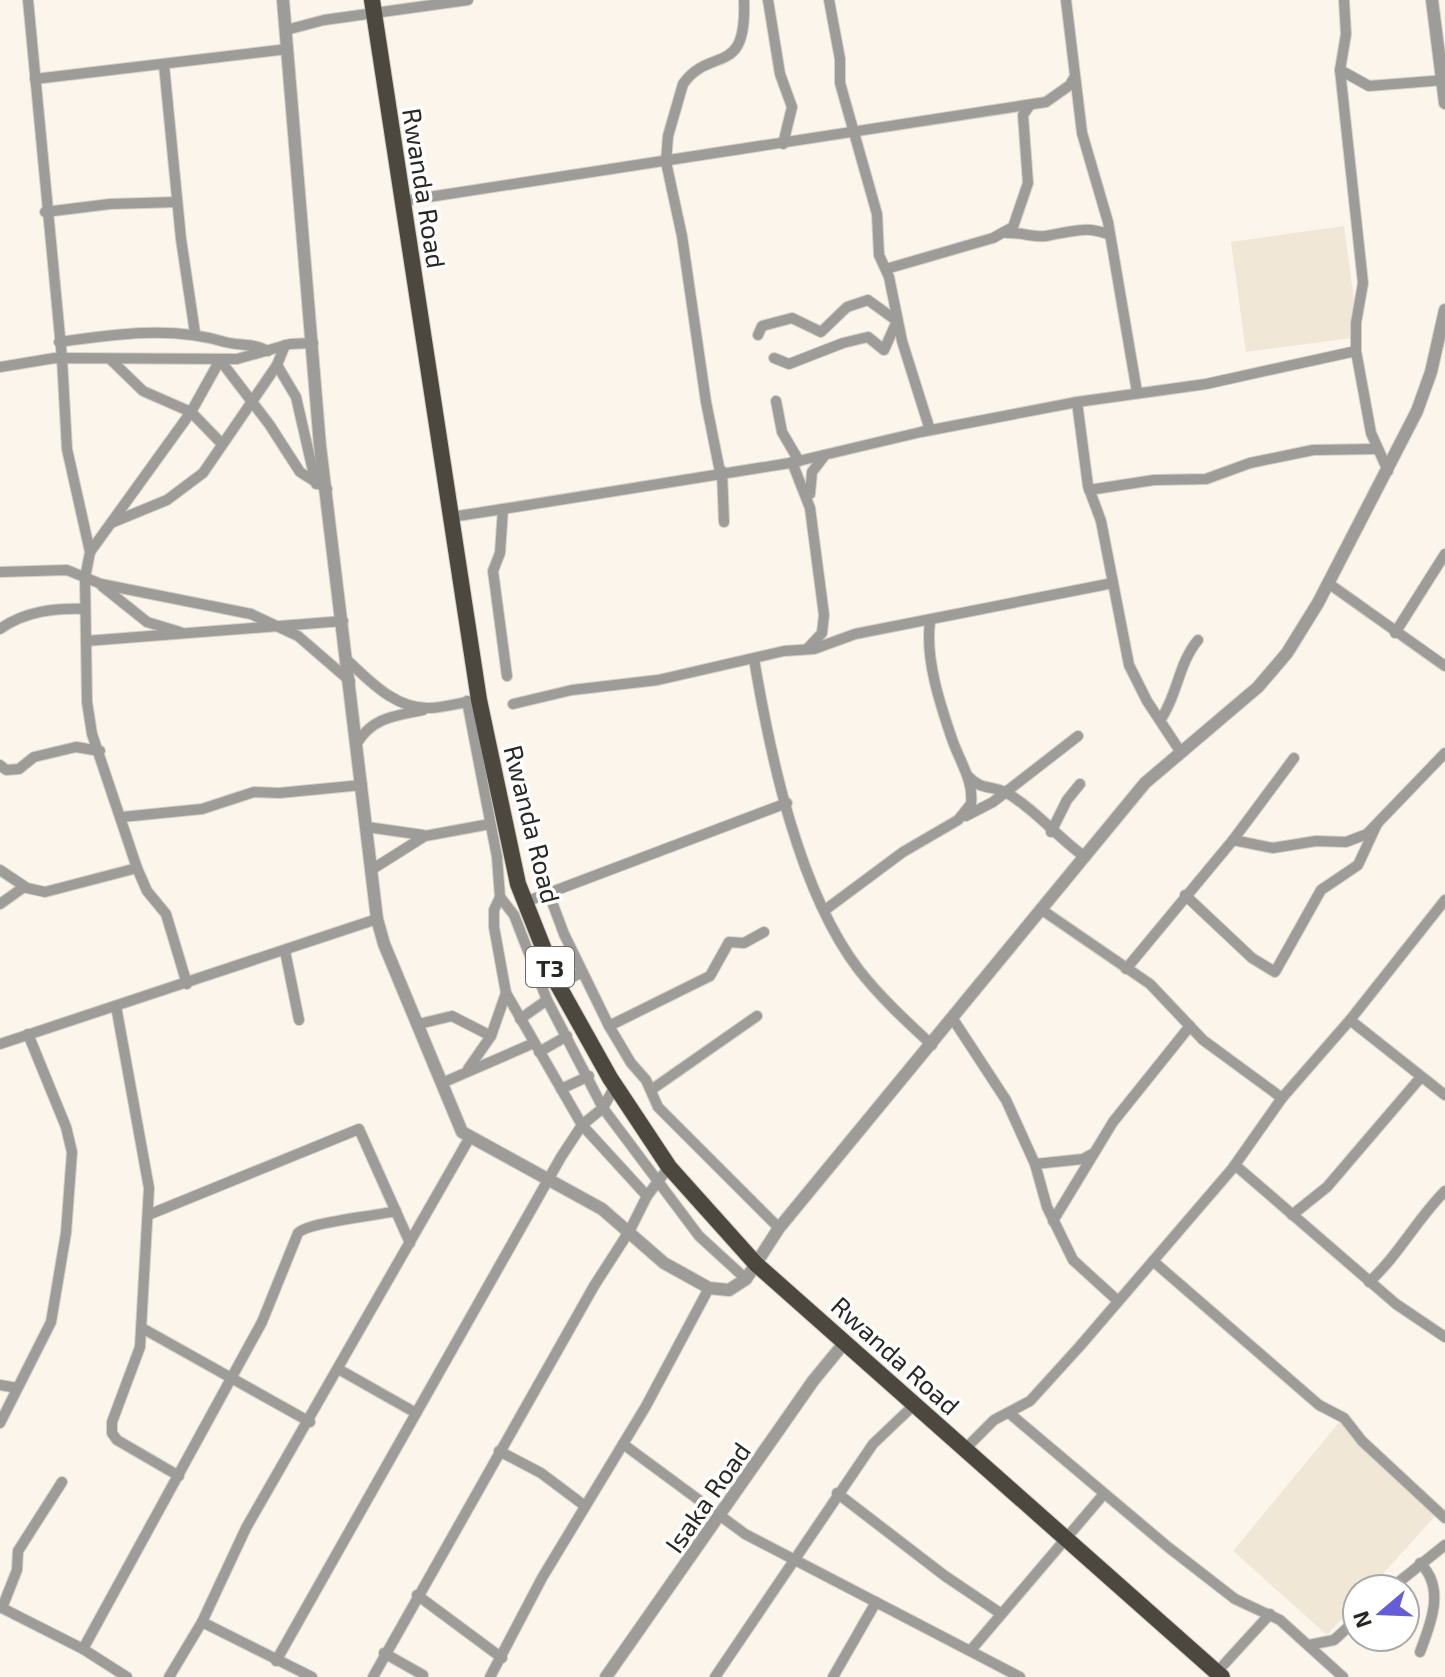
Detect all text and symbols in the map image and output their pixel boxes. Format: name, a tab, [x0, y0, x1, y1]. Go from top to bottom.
street label: Rwanda Road	[397, 106, 453, 270]
street label: Rwanda Road	[498, 742, 568, 906]
road number: T3	[526, 947, 574, 987]
street label: Rwanda Road	[826, 1289, 966, 1421]
street label: Isaka Road	[658, 1436, 756, 1558]
north arrow	[1341, 1573, 1421, 1653]
text: N	[1346, 1608, 1376, 1632]

